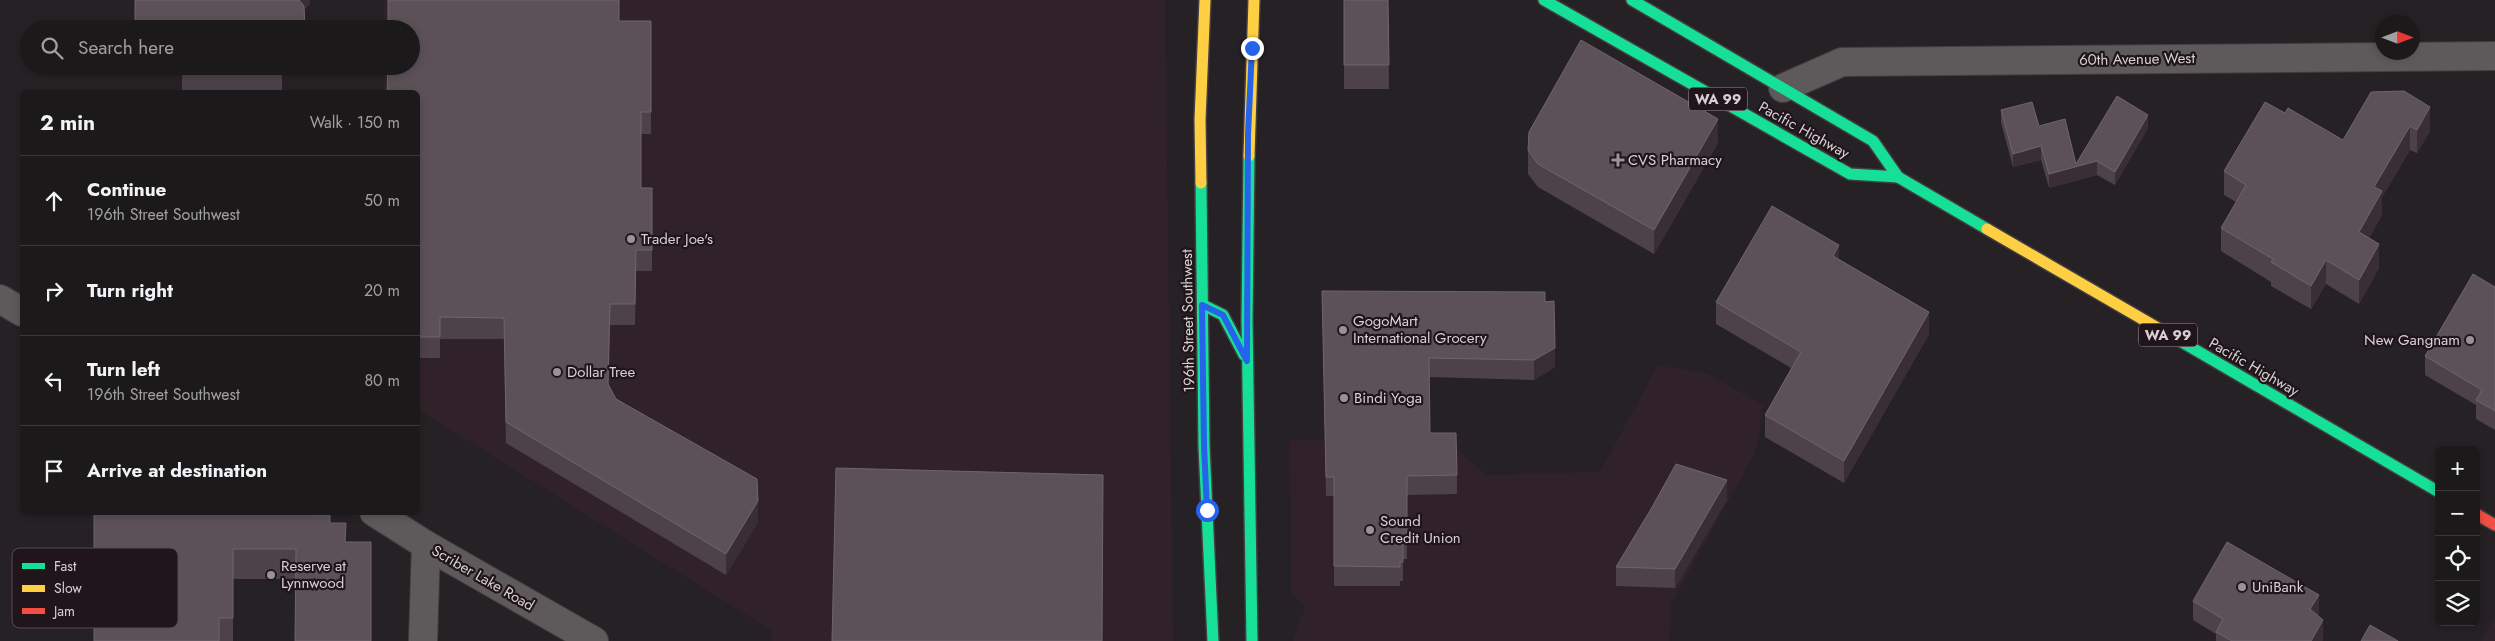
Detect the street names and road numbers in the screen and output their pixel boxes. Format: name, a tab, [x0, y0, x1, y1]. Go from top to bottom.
street label: 60th Avenue West	[2079, 47, 2196, 71]
road number: WA 99	[1689, 88, 1747, 110]
street label: Pacific Highway	[1755, 96, 1854, 164]
street label: 196th Street Southwest	[1176, 249, 1200, 393]
road number: WA 99	[2139, 324, 2197, 346]
street label: Pacific Highway	[2205, 332, 2304, 402]
street label: Scriber Lake Road	[428, 540, 538, 616]

